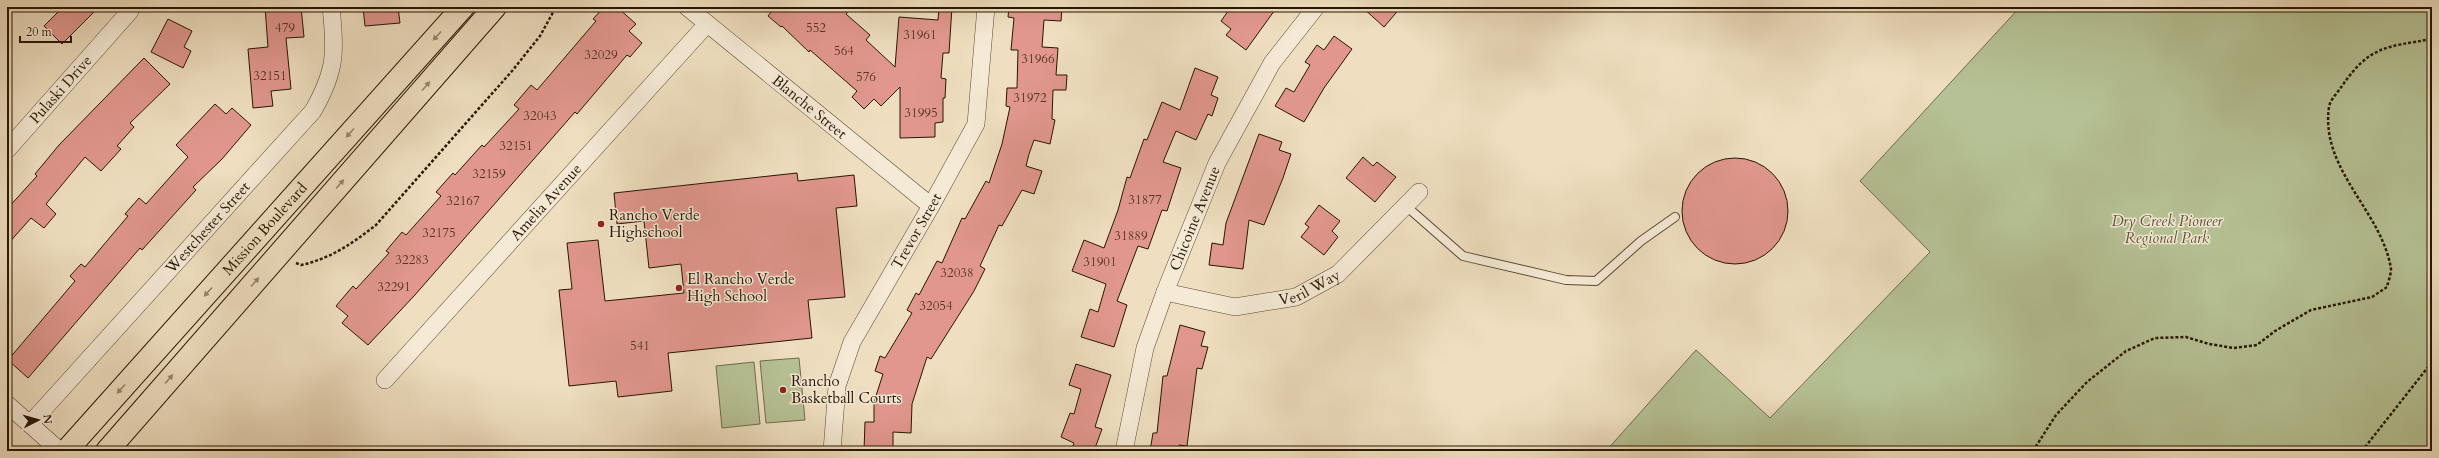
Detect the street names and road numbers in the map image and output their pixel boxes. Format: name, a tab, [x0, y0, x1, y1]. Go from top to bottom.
street label: Pulaski Drive	[25, 51, 96, 128]
street label: Blanche Street	[768, 70, 851, 144]
street label: Amelia Avenue	[506, 159, 586, 245]
street label: Chicoine Avenue	[1165, 163, 1225, 274]
street label: Westchester Street	[160, 177, 255, 278]
street label: Mission Boulevard	[218, 178, 311, 280]
street label: Trevor Street	[887, 189, 946, 273]
street label: Veril Way	[1277, 265, 1344, 310]

